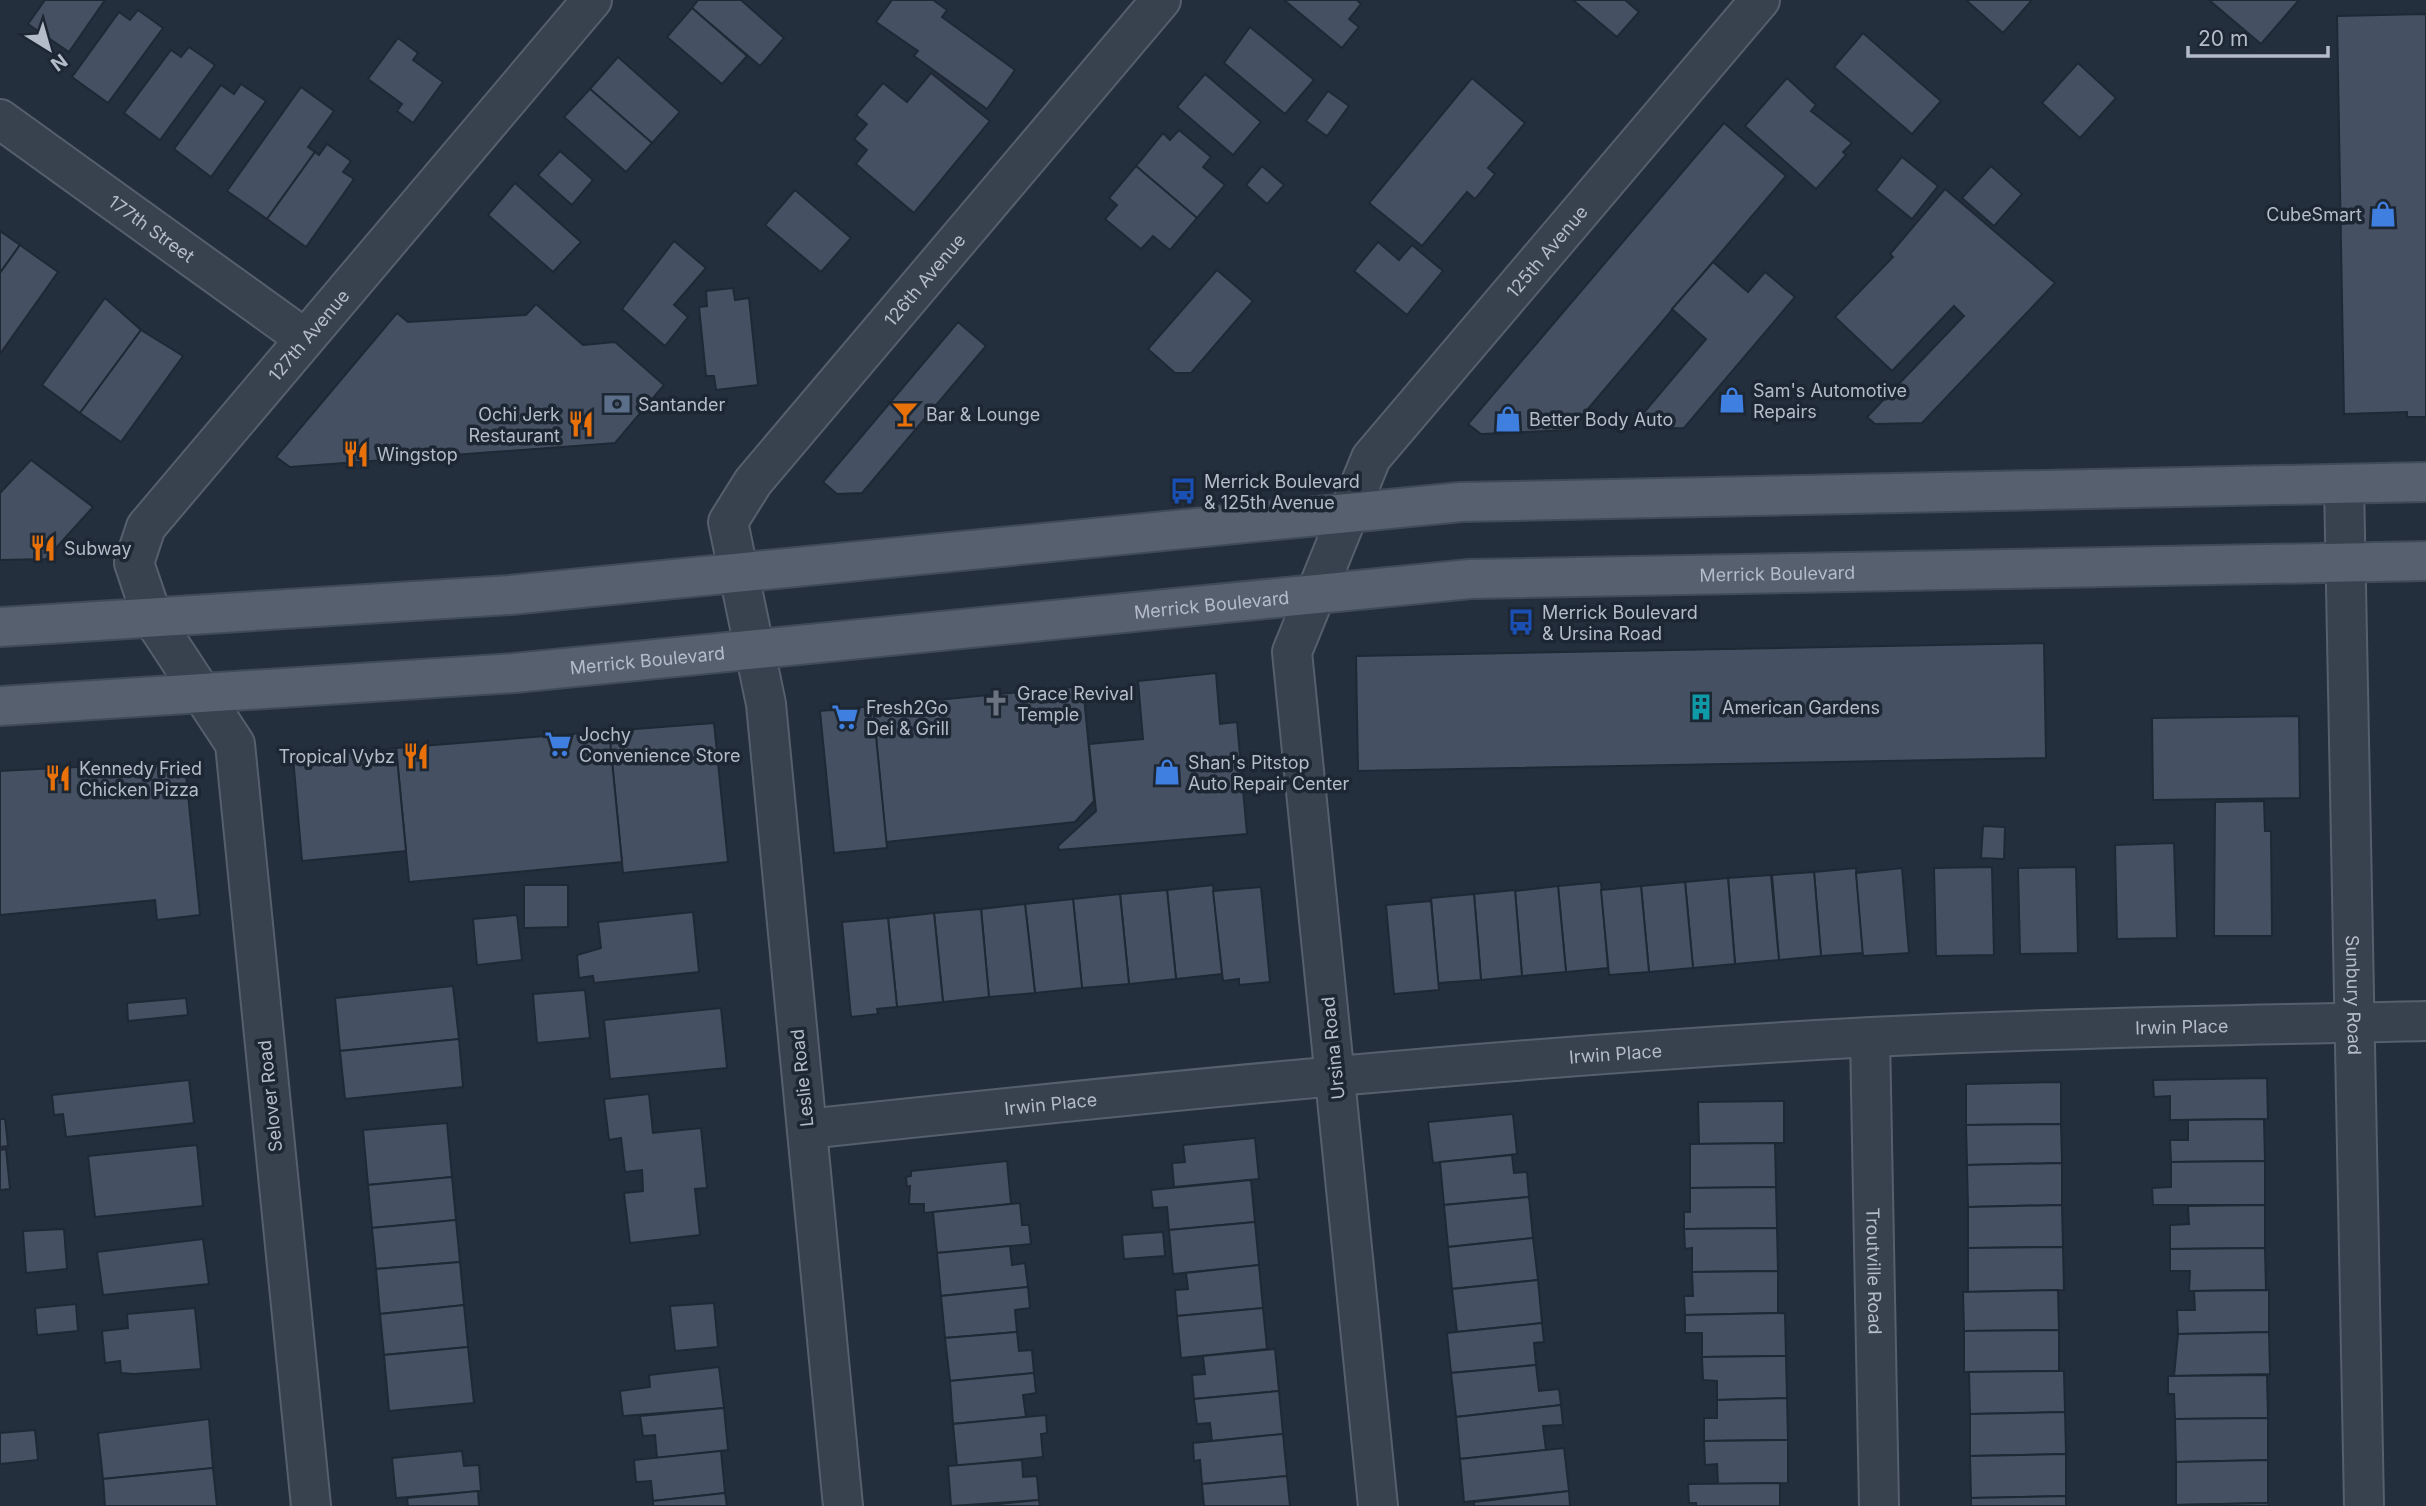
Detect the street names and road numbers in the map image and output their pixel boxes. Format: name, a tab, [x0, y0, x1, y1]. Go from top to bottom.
street label: 177th Street	[105, 190, 199, 266]
street label: 125th Avenue	[1502, 201, 1592, 302]
street label: 126th Avenue	[879, 229, 969, 330]
street label: 127th Avenue	[264, 285, 353, 385]
street label: Merrick Boulevard	[1699, 561, 1855, 585]
street label: Merrick Boulevard	[1133, 586, 1290, 622]
street label: Merrick Boulevard	[569, 642, 726, 678]
street label: Sunbury Road	[2342, 935, 2366, 1055]
street label: Ursina Road	[1317, 996, 1349, 1100]
street label: Irwin Place	[2135, 1015, 2229, 1038]
street label: Leslie Road	[786, 1028, 818, 1128]
street label: Selover Road	[254, 1039, 286, 1153]
street label: Irwin Place	[1568, 1039, 1663, 1067]
street label: Irwin Place	[1003, 1088, 1098, 1119]
street label: Troutville Road	[1863, 1207, 1886, 1335]

